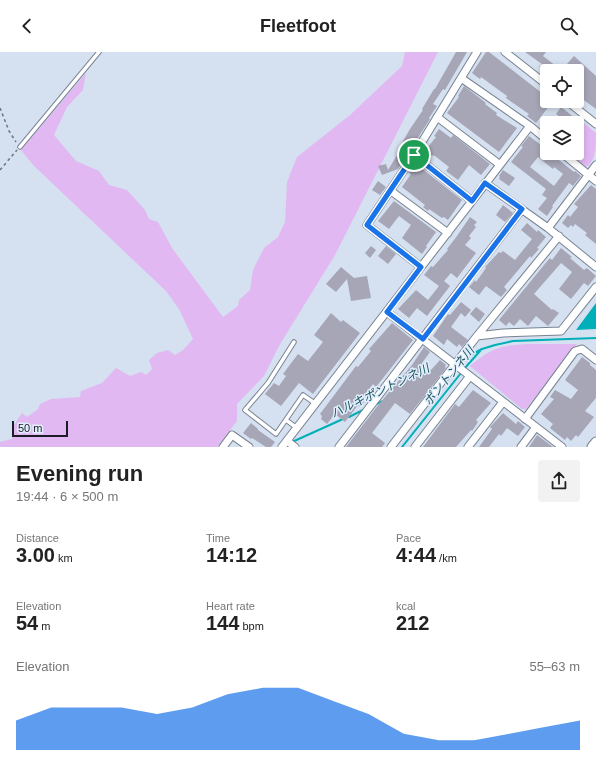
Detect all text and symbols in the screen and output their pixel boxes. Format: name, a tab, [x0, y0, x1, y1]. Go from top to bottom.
icon: back	[16, 15, 38, 37]
icon: search	[558, 15, 580, 37]
text: Fleetfoot	[260, 16, 336, 36]
map controls	[540, 64, 584, 160]
button: locate	[540, 64, 584, 108]
button: layers	[540, 116, 584, 160]
pin	[397, 138, 431, 172]
icon: arrive	[403, 144, 425, 166]
water label: ポントンネ川	[421, 342, 478, 408]
water label: ハルキポントンネ川	[329, 360, 433, 421]
scale bar	[12, 419, 68, 438]
text: 50 m	[18, 422, 42, 434]
button: share	[538, 460, 580, 502]
text: Evening run	[16, 461, 143, 486]
text: 19:44 · 6 × 500 m	[16, 489, 118, 504]
text: Distance	[16, 532, 59, 544]
text: Time	[206, 532, 230, 544]
text: Pace	[396, 532, 421, 544]
text: 3.00	[16, 544, 55, 566]
text: 14:12	[206, 544, 257, 566]
text: 4:44	[396, 544, 436, 566]
text: km	[55, 552, 73, 564]
text: /km	[436, 552, 457, 564]
text: Elevation	[16, 600, 61, 612]
text: Heart rate	[206, 600, 255, 612]
text: kcal	[396, 600, 416, 612]
text: 54	[16, 612, 38, 634]
text: 144	[206, 612, 239, 634]
text: 212	[396, 612, 429, 634]
text: m	[38, 620, 50, 632]
text: bpm	[239, 620, 264, 632]
text: Elevation	[16, 659, 69, 674]
text: 55–63 m	[529, 659, 580, 674]

